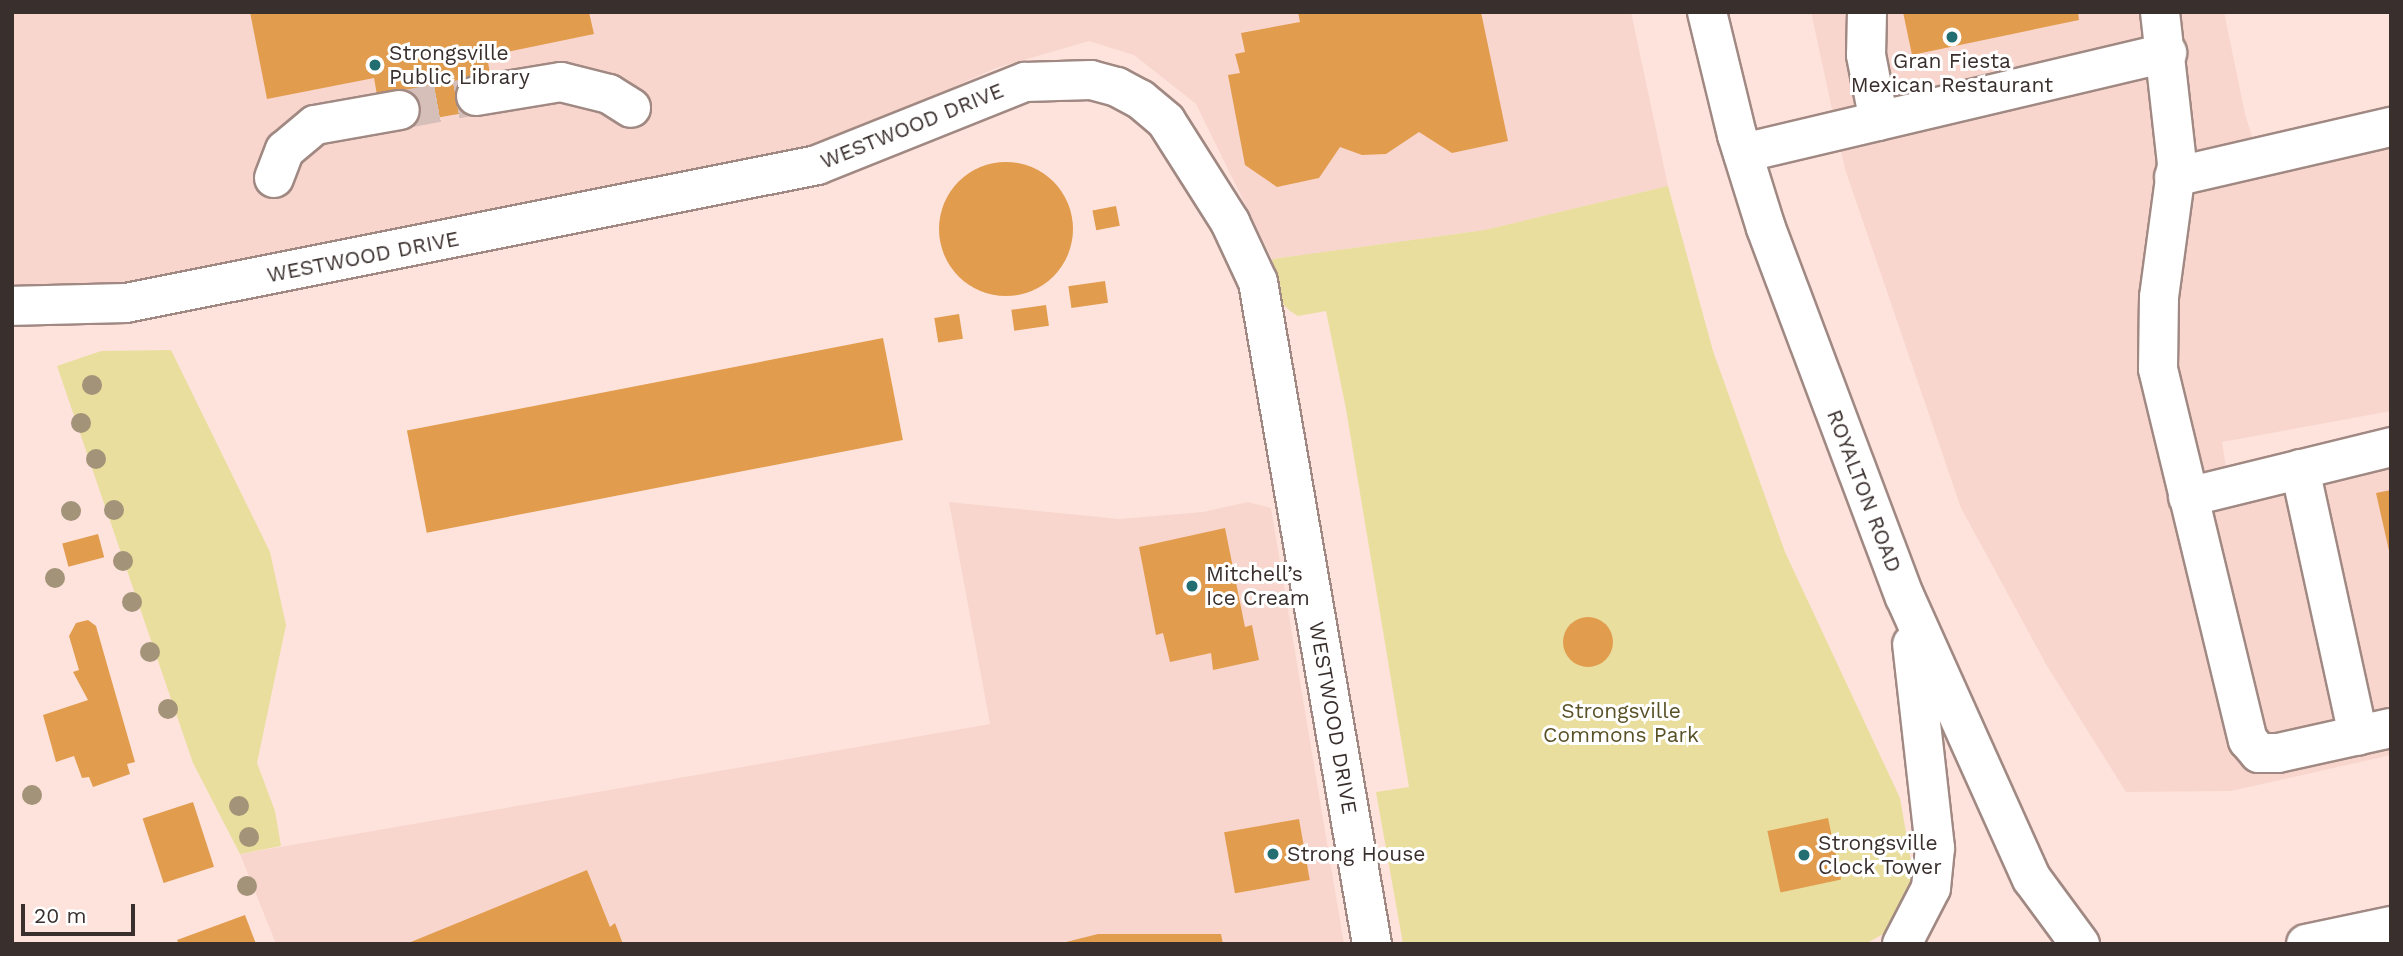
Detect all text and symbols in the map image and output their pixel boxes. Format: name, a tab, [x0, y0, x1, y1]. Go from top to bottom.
marker: Gran Fiesta Mexican Restaurant	[1944, 29, 1960, 45]
place label: Strongsville Public Library	[389, 40, 530, 90]
place label: Gran Fiesta Mexican Restaurant	[1851, 48, 2053, 98]
marker: Strongsville Public Library	[367, 57, 383, 73]
street label: WESTWOOD DRIVE	[817, 78, 1007, 174]
street label: WESTWOOD DRIVE	[265, 226, 461, 288]
street label: ROYALTON ROAD	[1821, 406, 1907, 576]
place label: Mitchell’s Ice Cream	[1206, 561, 1310, 611]
marker: Mitchell’s Ice Cream	[1184, 578, 1200, 594]
street label: WESTWOOD DRIVE	[1304, 620, 1362, 816]
park label: Strongsville Commons Park	[1543, 698, 1699, 748]
place label: Strongsville Clock Tower	[1818, 830, 1943, 880]
place label: Strong House	[1287, 841, 1425, 867]
marker: Strong House	[1265, 846, 1281, 862]
marker: Strongsville Clock Tower	[1796, 847, 1812, 863]
scale bar	[24, 890, 138, 934]
text: 20 m	[34, 903, 86, 928]

